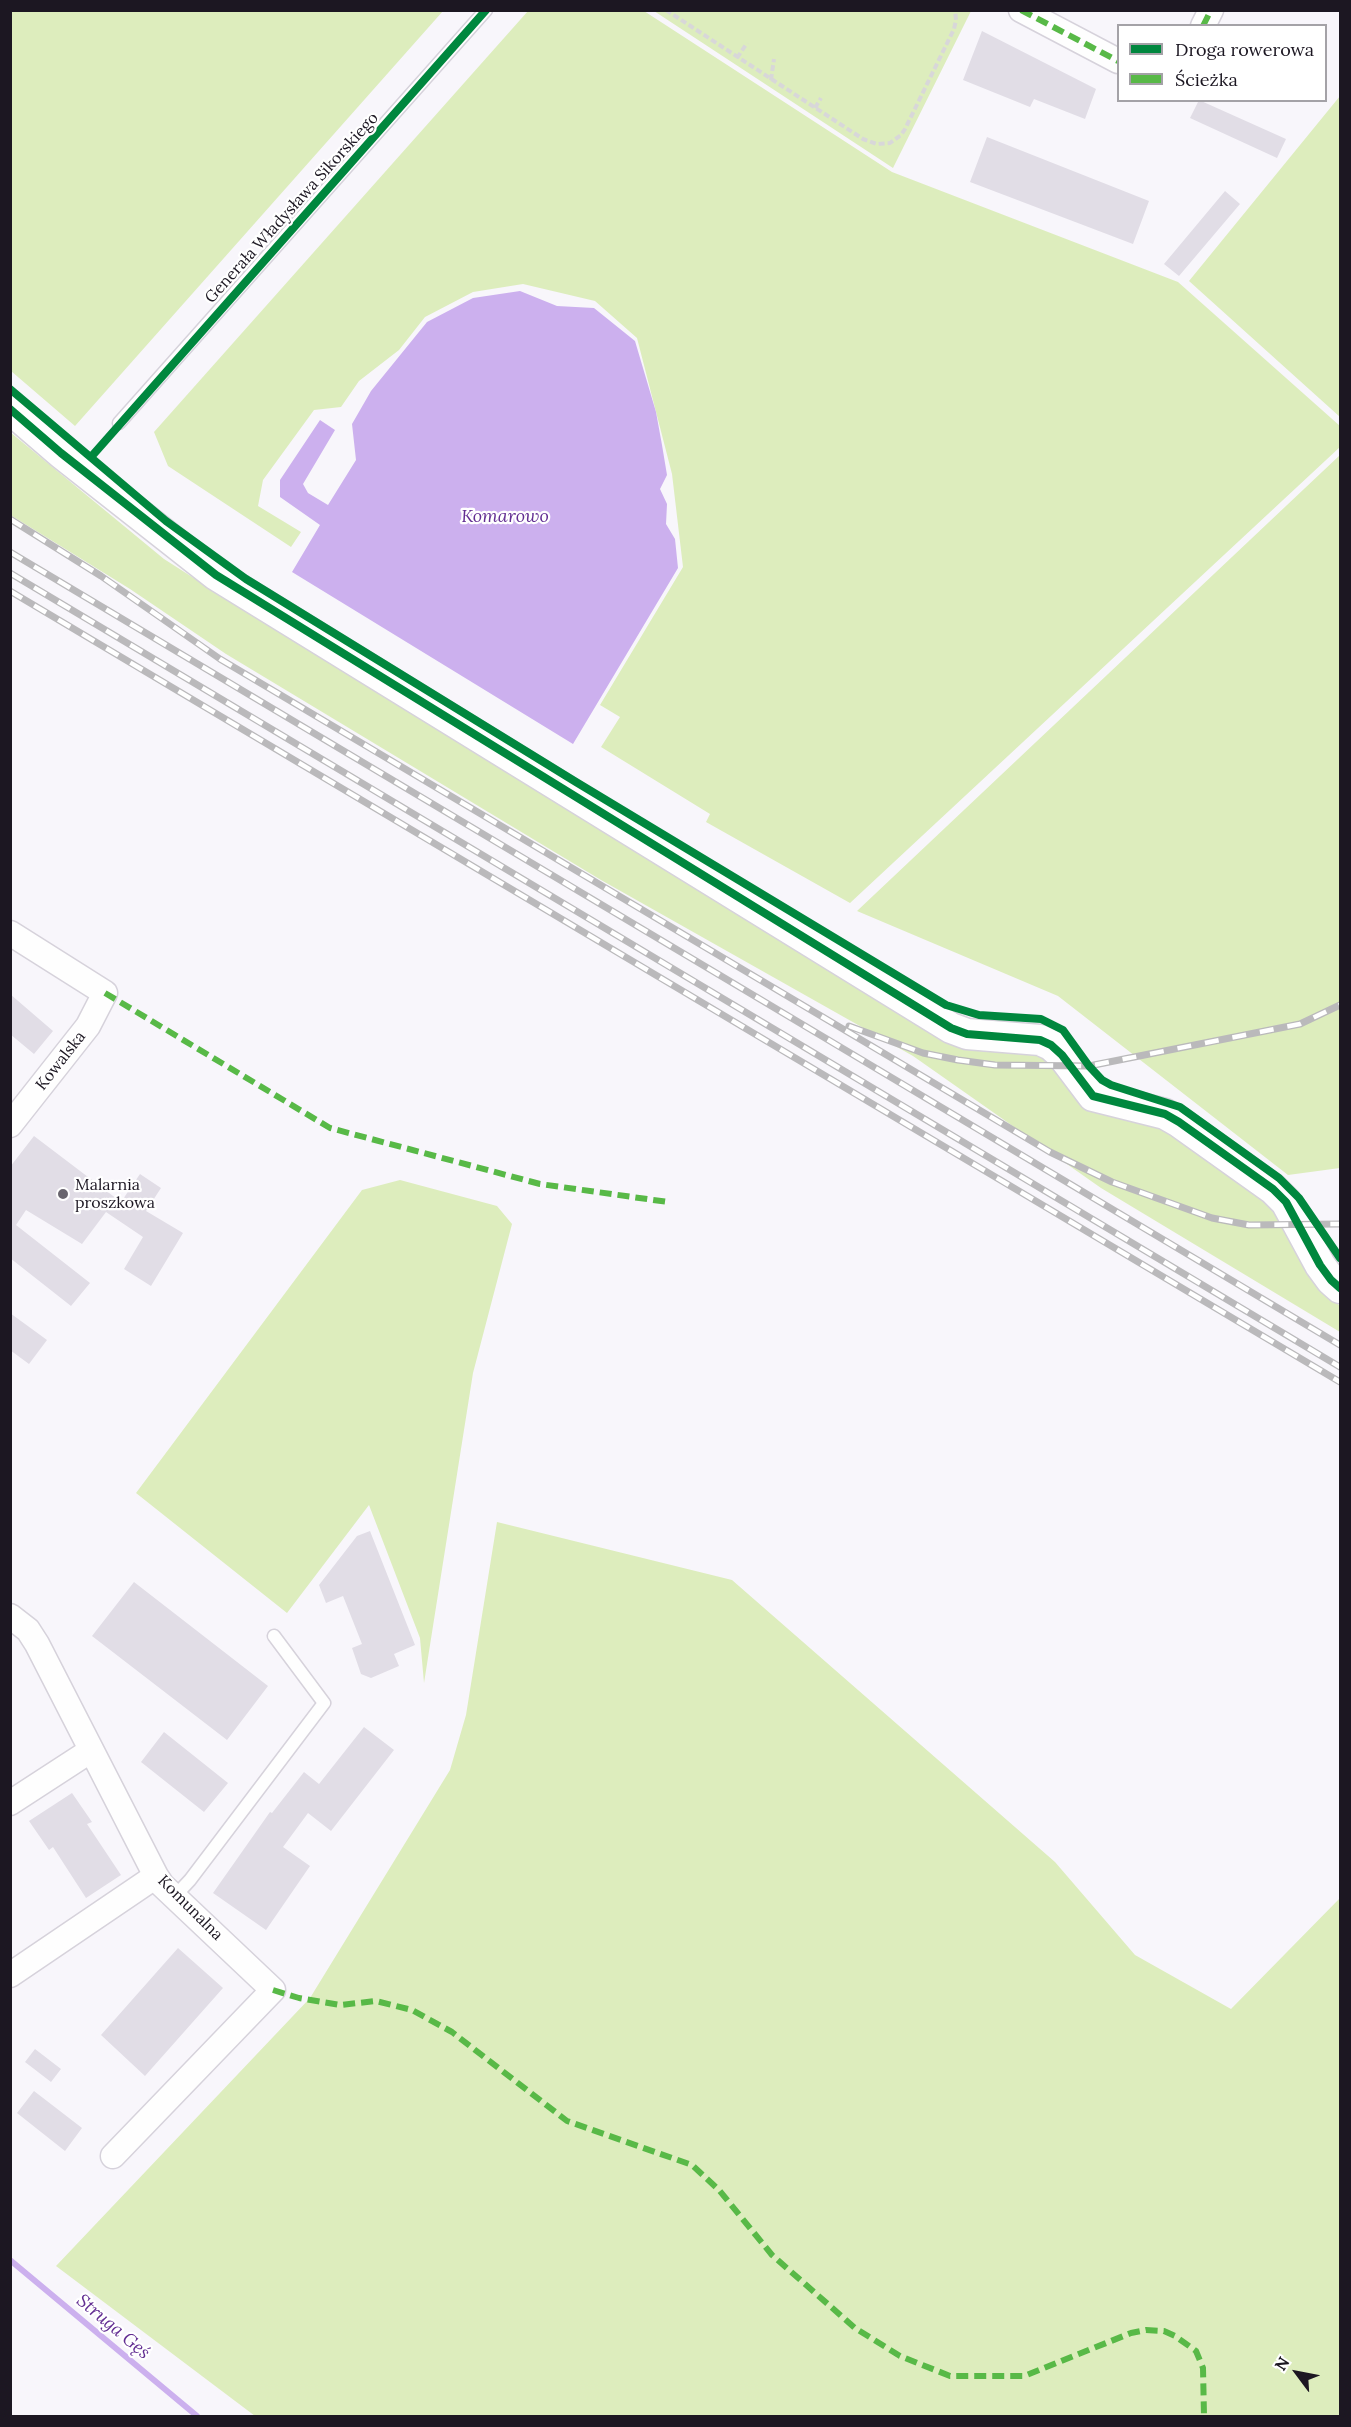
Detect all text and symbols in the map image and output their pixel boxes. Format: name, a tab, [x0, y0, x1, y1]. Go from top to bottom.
legend	[1117, 24, 1327, 102]
text: Droga rowerowa	[1175, 38, 1314, 61]
text: Ścieżka	[1175, 68, 1238, 91]
street label: Generała Władysława Sikorskiego	[201, 109, 383, 307]
water label: Komarowo	[461, 506, 549, 528]
street label: Kowalska	[32, 1028, 90, 1094]
place label: Malarnia proszkowa	[75, 1175, 155, 1213]
marker: Malarnia proszkowa	[56, 1187, 70, 1201]
street label: Komunalna	[153, 1871, 227, 1945]
water label: Struga Gęś	[72, 2290, 154, 2364]
north arrow	[1267, 2343, 1327, 2403]
text: N	[1270, 2353, 1293, 2374]

